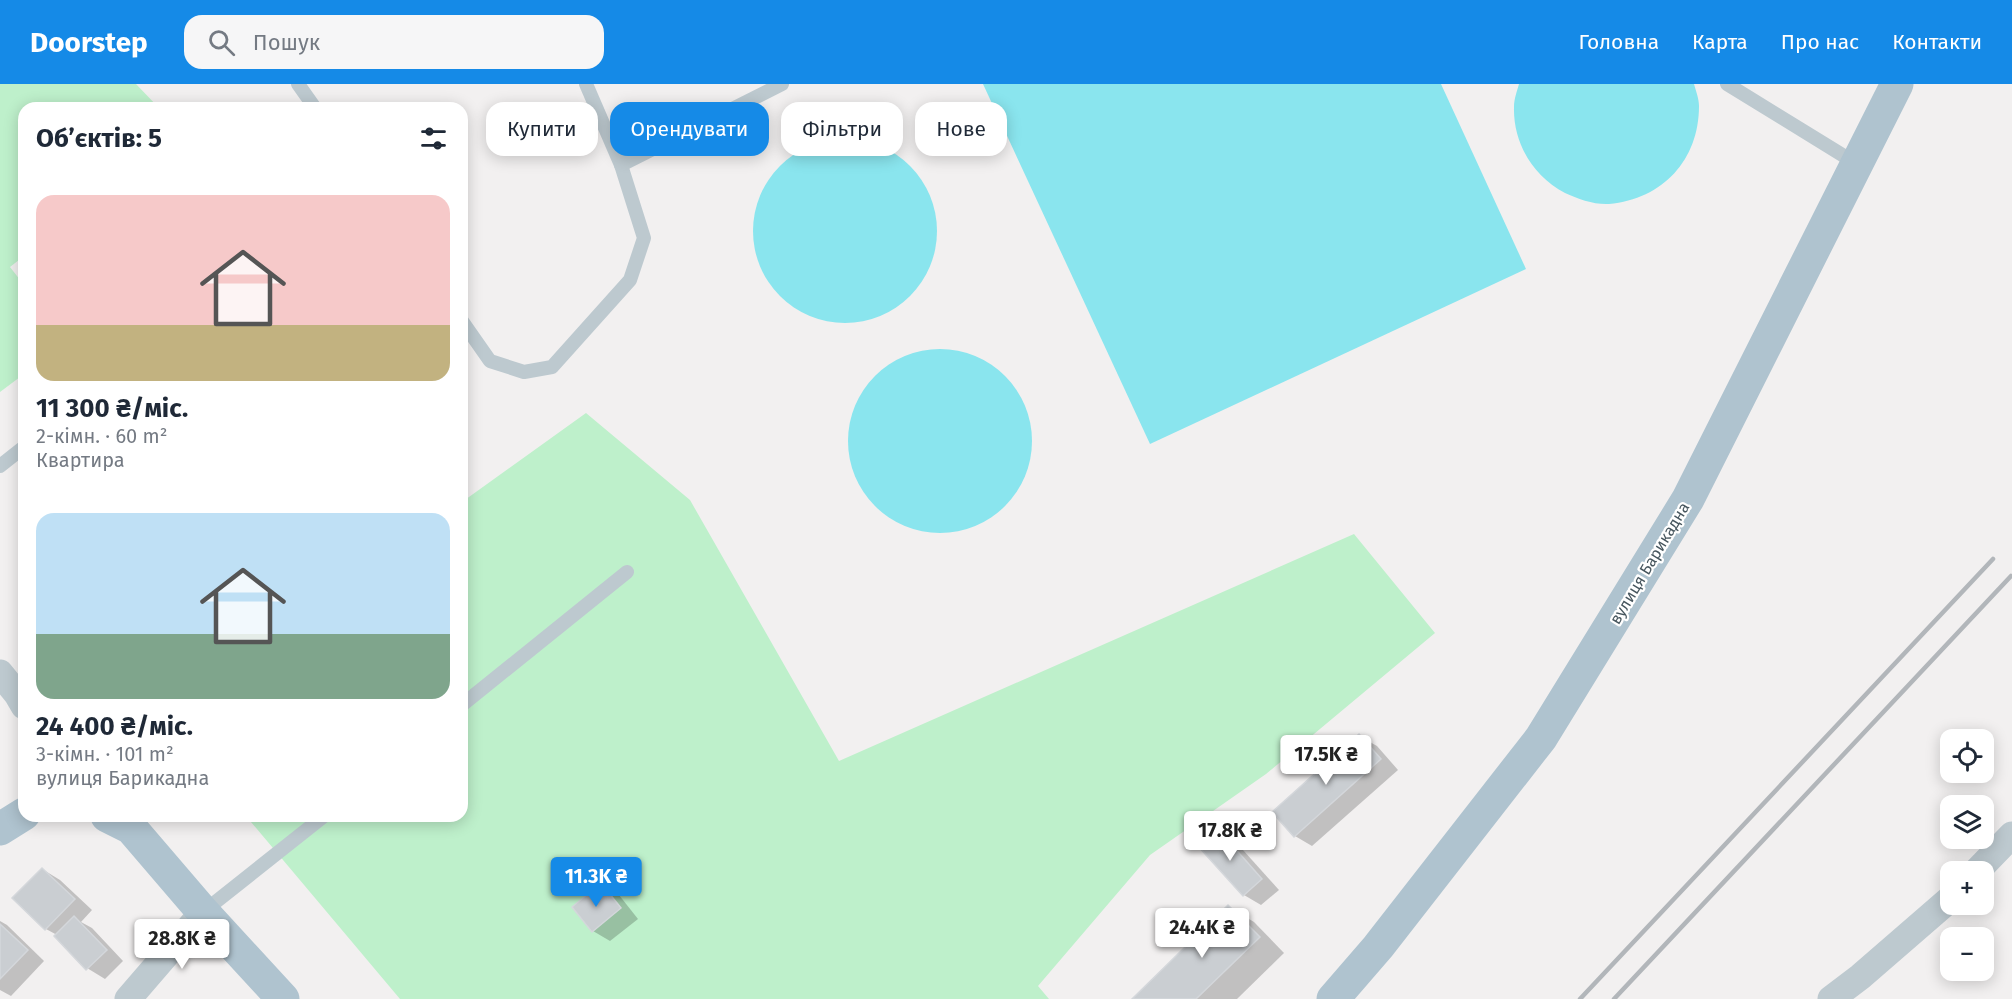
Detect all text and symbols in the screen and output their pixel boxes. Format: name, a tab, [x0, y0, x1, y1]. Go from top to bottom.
search box	[184, 15, 604, 69]
text: Doorstep	[30, 26, 148, 59]
icon: search	[205, 26, 238, 59]
text: Пошук	[253, 29, 320, 56]
text: Головна	[1578, 29, 1659, 55]
text: Карта	[1692, 29, 1748, 55]
text: Про нас	[1781, 29, 1859, 55]
text: Контакти	[1892, 29, 1982, 55]
chip: Купити	[486, 102, 598, 156]
chip: Орендувати	[610, 102, 769, 156]
chip: Фільтри	[781, 102, 903, 156]
chip: Нове	[915, 102, 1007, 156]
icon: filters	[417, 122, 450, 155]
text: Об’єктів: 5	[36, 123, 162, 154]
icon: home	[189, 234, 297, 342]
text: 11 300 ₴/міс.	[36, 393, 188, 424]
text: 2-кімн. · 60 m²	[36, 424, 168, 448]
text: Квартира	[36, 448, 125, 472]
street label: вулиця Барикадна	[1606, 499, 1693, 628]
icon: home	[189, 552, 297, 660]
text: 24 400 ₴/міс.	[36, 711, 193, 742]
map controls	[1940, 729, 1994, 981]
button: locate	[1940, 729, 1994, 783]
pin: 17.5K ₴	[1271, 735, 1381, 786]
text: 3-кімн. · 101 m²	[36, 742, 174, 766]
text: 17.5K ₴	[1294, 742, 1358, 766]
text: вулиця Барикадна	[36, 766, 209, 790]
button: layers	[1940, 795, 1994, 849]
pin: 17.8K ₴	[1175, 811, 1285, 862]
text: 17.8K ₴	[1198, 818, 1262, 842]
pin: 11.3K ₴	[541, 857, 651, 908]
button: +	[1940, 861, 1994, 915]
text: 11.3K ₴	[565, 864, 627, 888]
pin: 24.4K ₴	[1147, 908, 1257, 959]
text: 24.4K ₴	[1169, 915, 1235, 939]
pin: 28.8K ₴	[127, 919, 237, 970]
text: 28.8K ₴	[148, 926, 216, 950]
button: −	[1940, 927, 1994, 981]

